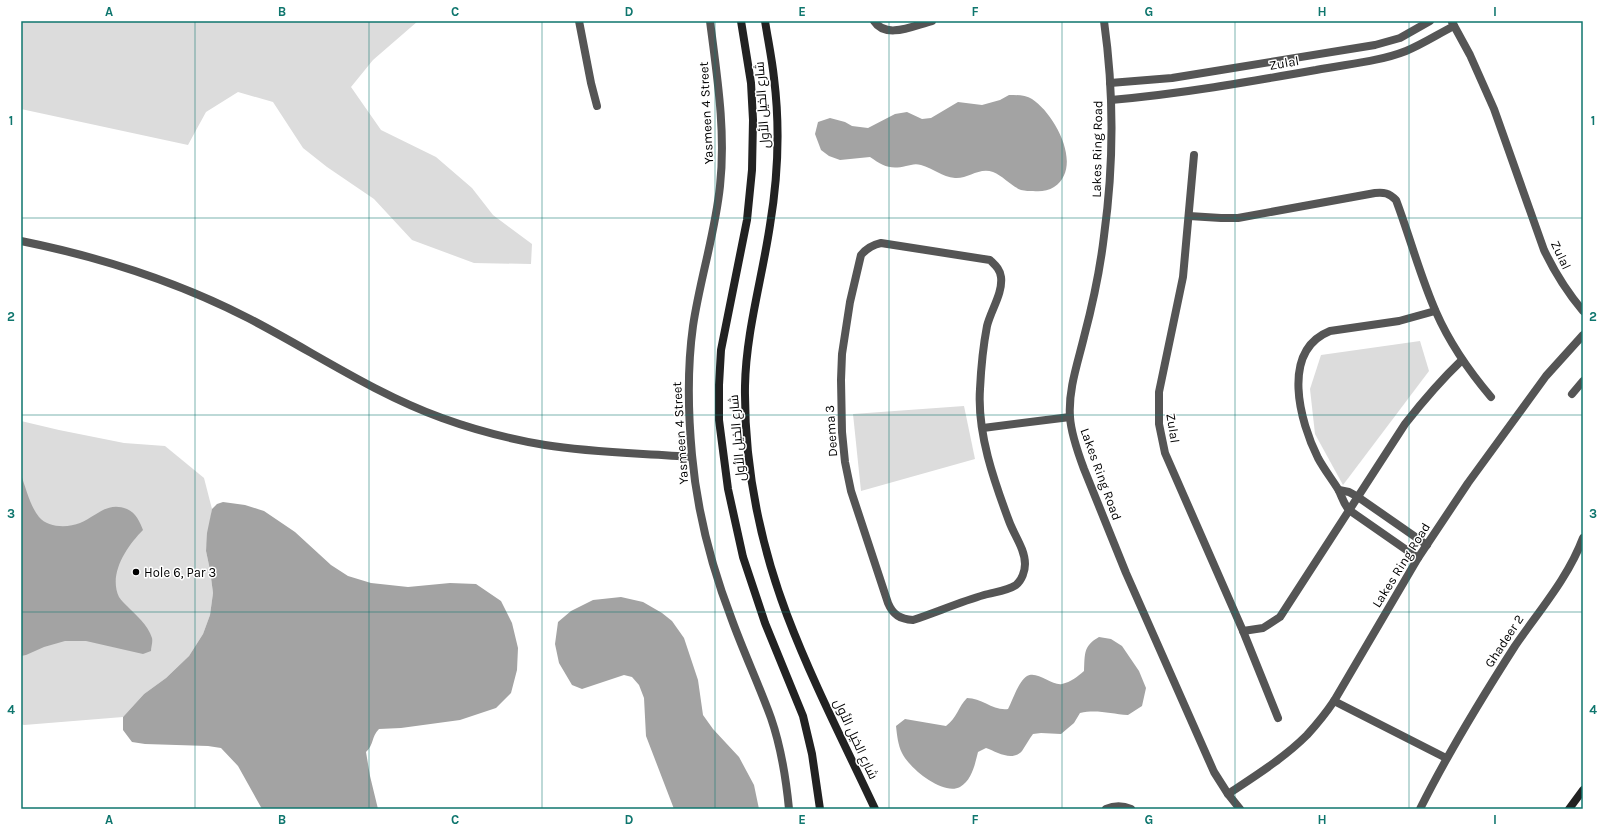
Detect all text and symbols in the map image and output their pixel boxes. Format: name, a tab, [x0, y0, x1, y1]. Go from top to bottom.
text: A	[105, 4, 113, 19]
text: B	[278, 4, 286, 19]
text: C	[451, 4, 459, 19]
text: D	[625, 4, 634, 19]
text: E	[798, 4, 806, 19]
text: F	[971, 4, 979, 19]
text: G	[1145, 4, 1153, 19]
text: H	[1317, 4, 1327, 19]
text: I	[1493, 4, 1497, 19]
street label: Zulal	[1268, 53, 1300, 73]
street label: Yasmeen 4 Street	[696, 61, 716, 165]
street label: شارع الخيل الأول	[751, 61, 774, 149]
street label: Lakes Ring Road	[1089, 100, 1105, 198]
text: 1	[9, 113, 13, 128]
text: 1	[1591, 113, 1595, 128]
street label: Zulal	[1548, 238, 1574, 272]
text: 2	[7, 309, 15, 324]
text: 2	[1589, 309, 1597, 324]
street label: Yasmeen 4 Street	[669, 381, 691, 485]
street label: شارع الخيل الأول	[726, 394, 749, 482]
street label: Deema 3	[822, 405, 840, 457]
street label: Zulal	[1163, 412, 1183, 444]
street label: Lakes Ring Road	[1077, 426, 1125, 522]
text: 3	[7, 506, 15, 521]
text: 3	[1589, 506, 1597, 521]
street label: Lakes Ring Road	[1369, 520, 1433, 610]
place label: Hole 6, Par 3	[144, 565, 216, 580]
marker: Hole 6, Par 3	[131, 567, 141, 577]
street label: Ghadeer 2	[1481, 612, 1527, 670]
street label: شارع الخيل الأول	[830, 696, 881, 782]
text: 4	[7, 702, 15, 717]
text: 4	[1589, 702, 1597, 717]
text: A	[105, 812, 113, 827]
text: B	[278, 812, 286, 827]
text: C	[451, 812, 459, 827]
text: D	[625, 812, 634, 827]
text: E	[798, 812, 806, 827]
text: F	[971, 812, 979, 827]
text: G	[1145, 812, 1153, 827]
text: H	[1317, 812, 1327, 827]
text: I	[1493, 812, 1497, 827]

